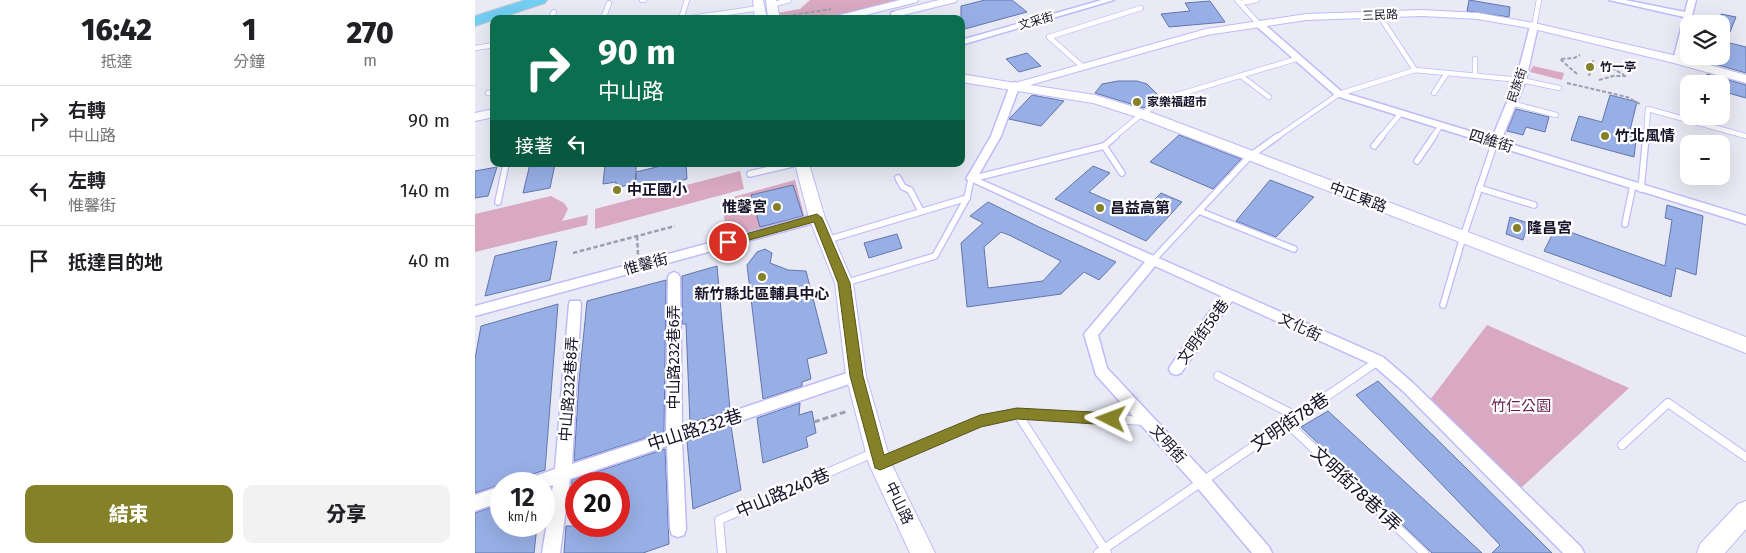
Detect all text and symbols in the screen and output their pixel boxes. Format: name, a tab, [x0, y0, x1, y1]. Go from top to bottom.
street label: 三民路	[1362, 7, 1398, 23]
street label: 文采街	[1017, 9, 1055, 33]
text: 16:42	[81, 12, 152, 48]
text: 1	[242, 12, 256, 48]
text: 270	[347, 15, 394, 51]
map controls	[1680, 15, 1730, 185]
button: layers	[1680, 15, 1730, 65]
text: 90 m	[598, 31, 676, 73]
icon: right	[515, 35, 580, 100]
text: m	[363, 51, 377, 70]
text: 抵達	[101, 52, 133, 71]
text: 分鐘	[233, 52, 265, 71]
place label: 竹一亭	[1600, 60, 1636, 74]
marker: 竹一亭	[1584, 61, 1596, 73]
street label: 民族街	[1505, 66, 1529, 104]
button: +	[1680, 75, 1730, 125]
text: 中山路	[598, 78, 664, 105]
place label: 家樂福超市	[1147, 95, 1207, 109]
marker: 家樂福超市	[1131, 96, 1143, 108]
text: 右轉	[68, 99, 106, 122]
icon: right	[25, 107, 53, 135]
text: 90 m	[408, 109, 450, 132]
text: 中山路	[68, 126, 116, 145]
street label: 四維街	[1467, 126, 1515, 156]
place label: 竹北風情	[1615, 127, 1675, 145]
icon: left	[563, 130, 591, 158]
marker: 竹北風情	[1599, 130, 1611, 142]
text: 接著	[515, 135, 553, 158]
button: −	[1680, 135, 1730, 185]
text: 左轉	[68, 169, 106, 192]
icon: left	[25, 177, 53, 205]
street label: 中正東路	[1327, 178, 1389, 216]
text: 140 m	[400, 179, 450, 202]
place label: 中正國小	[627, 181, 688, 199]
marker: 中正國小	[611, 184, 623, 196]
text: 惟馨街	[68, 196, 116, 215]
place label: 惟馨宮	[722, 198, 767, 216]
place label: 昌益高第	[1110, 199, 1170, 217]
marker: 惟馨宮	[771, 201, 783, 213]
marker: 昌益高第	[1094, 202, 1106, 214]
place label: 隆昌宮	[1527, 219, 1572, 237]
pin	[707, 221, 749, 263]
marker: 隆昌宮	[1511, 222, 1523, 234]
icon: arrive	[714, 228, 742, 256]
icon: arrive	[25, 247, 53, 275]
text: 40 m	[408, 249, 450, 272]
street label: 惟馨街	[622, 249, 670, 279]
text: 抵達目的地	[68, 251, 163, 274]
marker: 新竹縣北區輔具中心	[756, 271, 768, 283]
place label: 新竹縣北區輔具中心	[694, 285, 830, 303]
street label: 文明街58巷	[1173, 296, 1233, 368]
street label: 中山路232巷6弄	[665, 304, 683, 410]
street label: 文化街	[1276, 309, 1324, 345]
street label: 中山路232巷8弄	[556, 336, 582, 442]
street label: 文明街78巷	[1247, 388, 1333, 456]
position arrow	[1084, 392, 1136, 444]
park label: 竹仁公園	[1491, 397, 1551, 415]
street label: 中山路232巷	[645, 404, 745, 456]
street label: 文明街	[1146, 421, 1190, 467]
street label: 文明街78巷1弄	[1306, 442, 1406, 536]
street label: 中山路240巷	[733, 463, 833, 523]
speed limit sign: 20	[565, 472, 630, 537]
street label: 中山路	[881, 479, 917, 527]
text: 12	[510, 483, 535, 513]
button: 結束	[25, 485, 233, 543]
button: 分享	[243, 485, 450, 543]
text: km/h	[508, 510, 537, 524]

